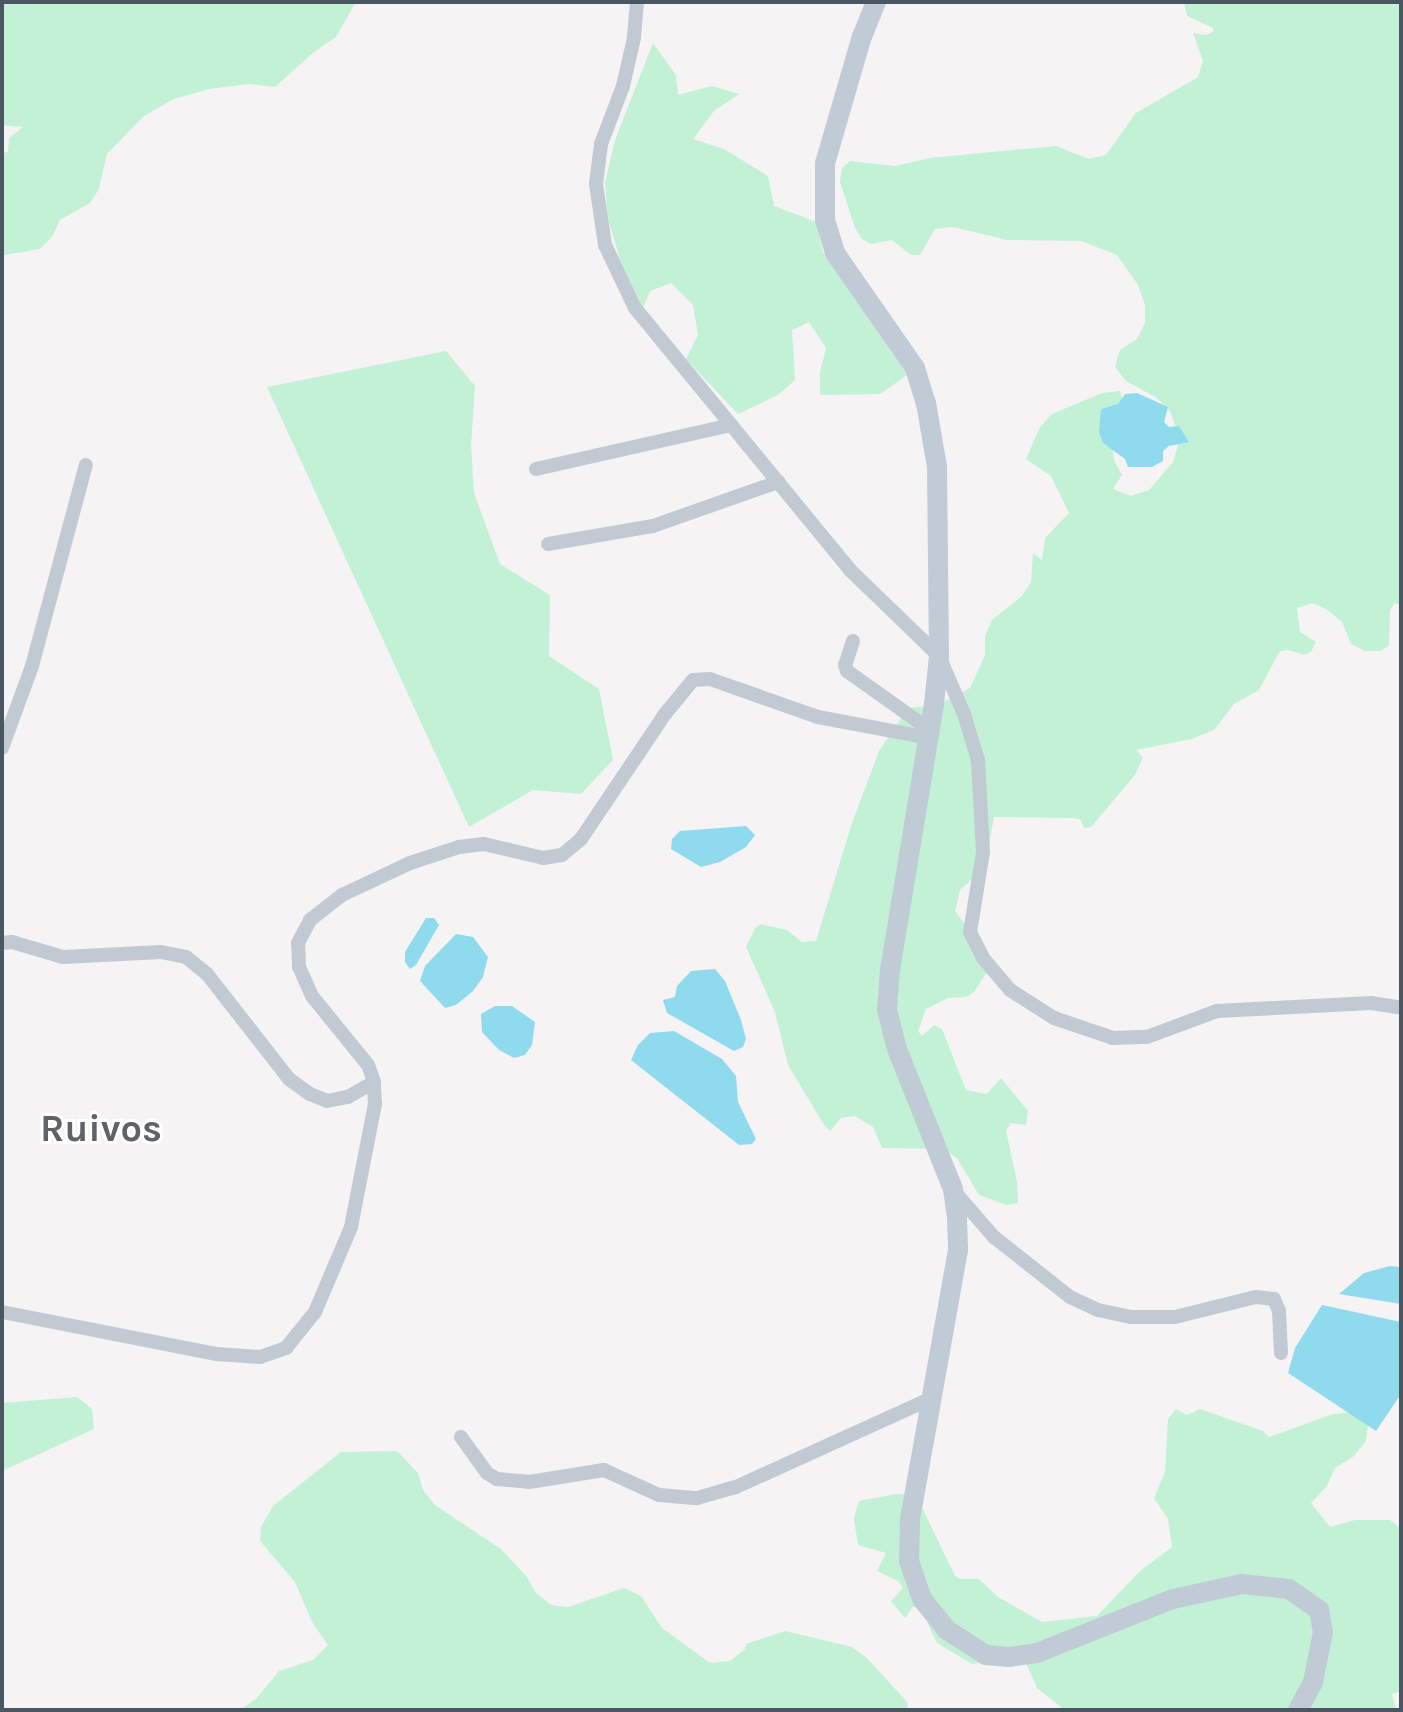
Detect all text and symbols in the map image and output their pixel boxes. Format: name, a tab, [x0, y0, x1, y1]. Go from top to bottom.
district label: Ruivos	[40, 1106, 162, 1152]

